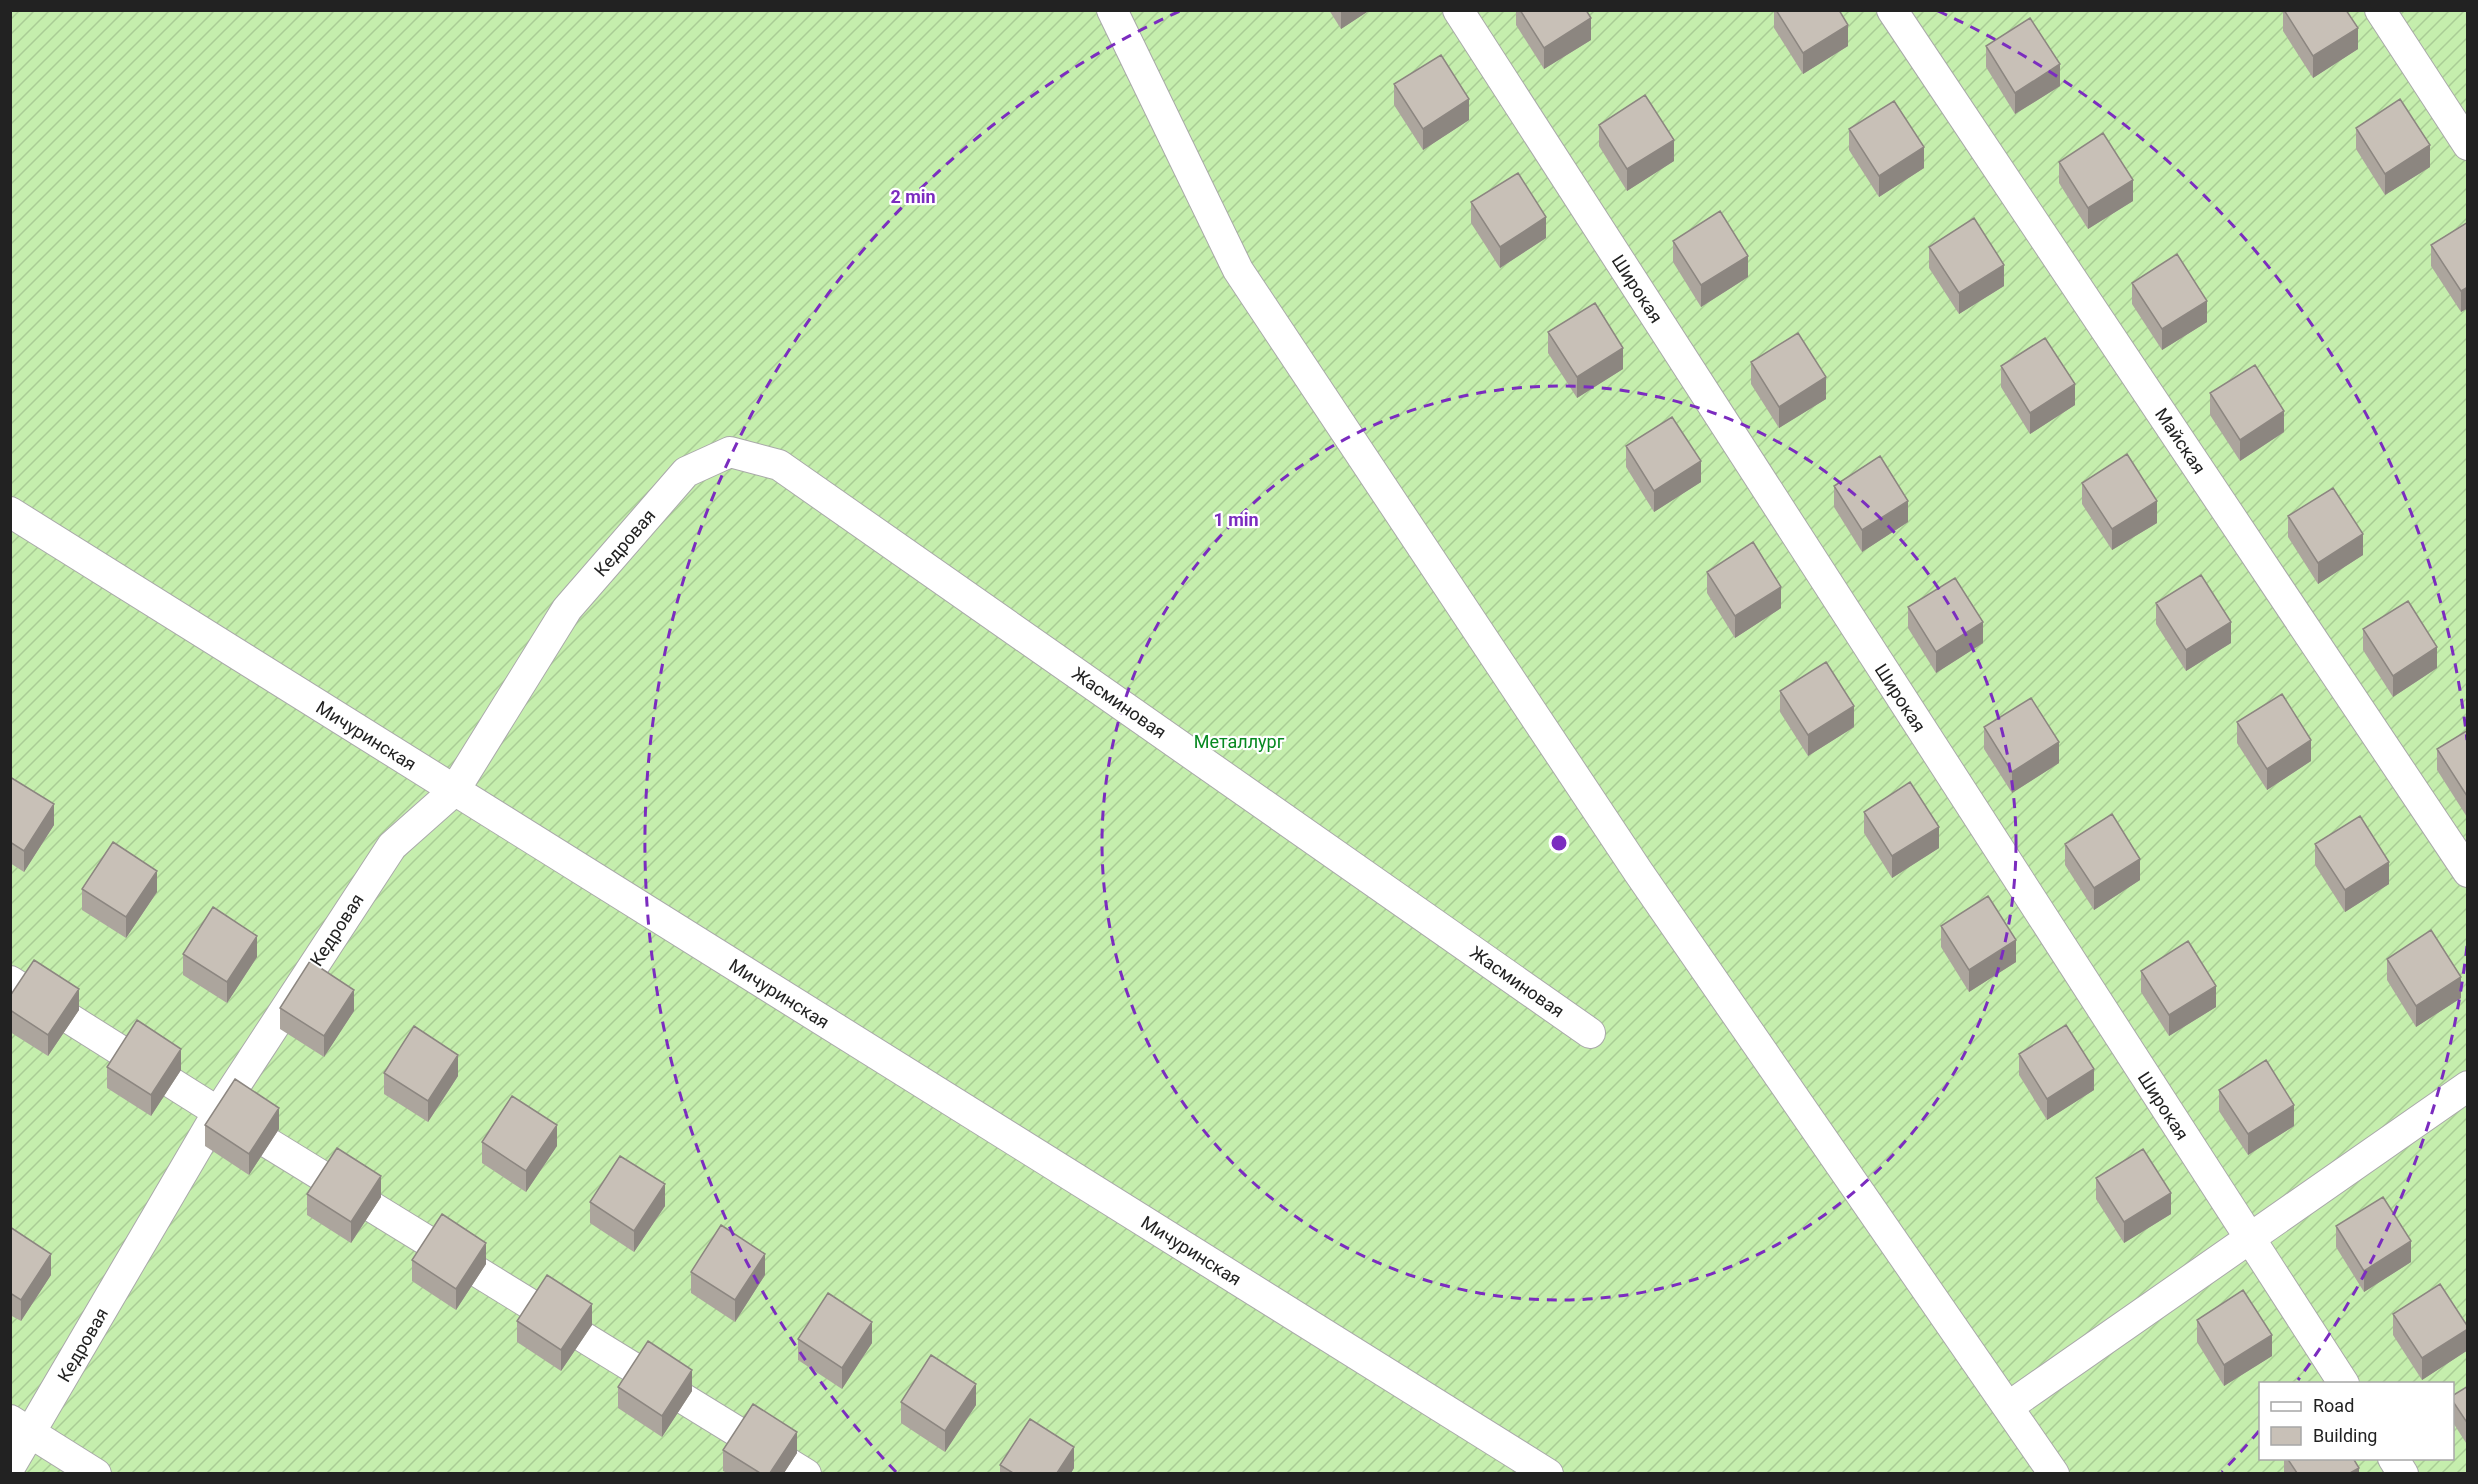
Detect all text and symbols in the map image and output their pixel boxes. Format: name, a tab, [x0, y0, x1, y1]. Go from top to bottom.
text: 2 min	[890, 186, 936, 207]
street label: Широкая	[1608, 251, 1667, 327]
street label: Майская	[2151, 404, 2210, 478]
street label: Кедровая	[590, 505, 659, 581]
text: 1 min	[1213, 509, 1259, 530]
street label: Широкая	[1871, 660, 1930, 736]
street label: Жасминовая	[1068, 662, 1170, 743]
street label: Мичуринская	[312, 696, 420, 775]
park label: Металлург	[1194, 731, 1285, 752]
centre of rings	[1549, 833, 1569, 853]
street label: Кедровая	[305, 890, 368, 970]
street label: Жасминовая	[1466, 941, 1568, 1022]
street label: Мичуринская	[725, 954, 833, 1033]
street label: Широкая	[2134, 1068, 2193, 1144]
street label: Мичуринская	[1137, 1211, 1245, 1290]
street label: Кедровая	[53, 1304, 112, 1386]
legend	[2259, 1382, 2454, 1460]
text: Road	[2313, 1395, 2354, 1416]
text: Building	[2313, 1425, 2377, 1446]

